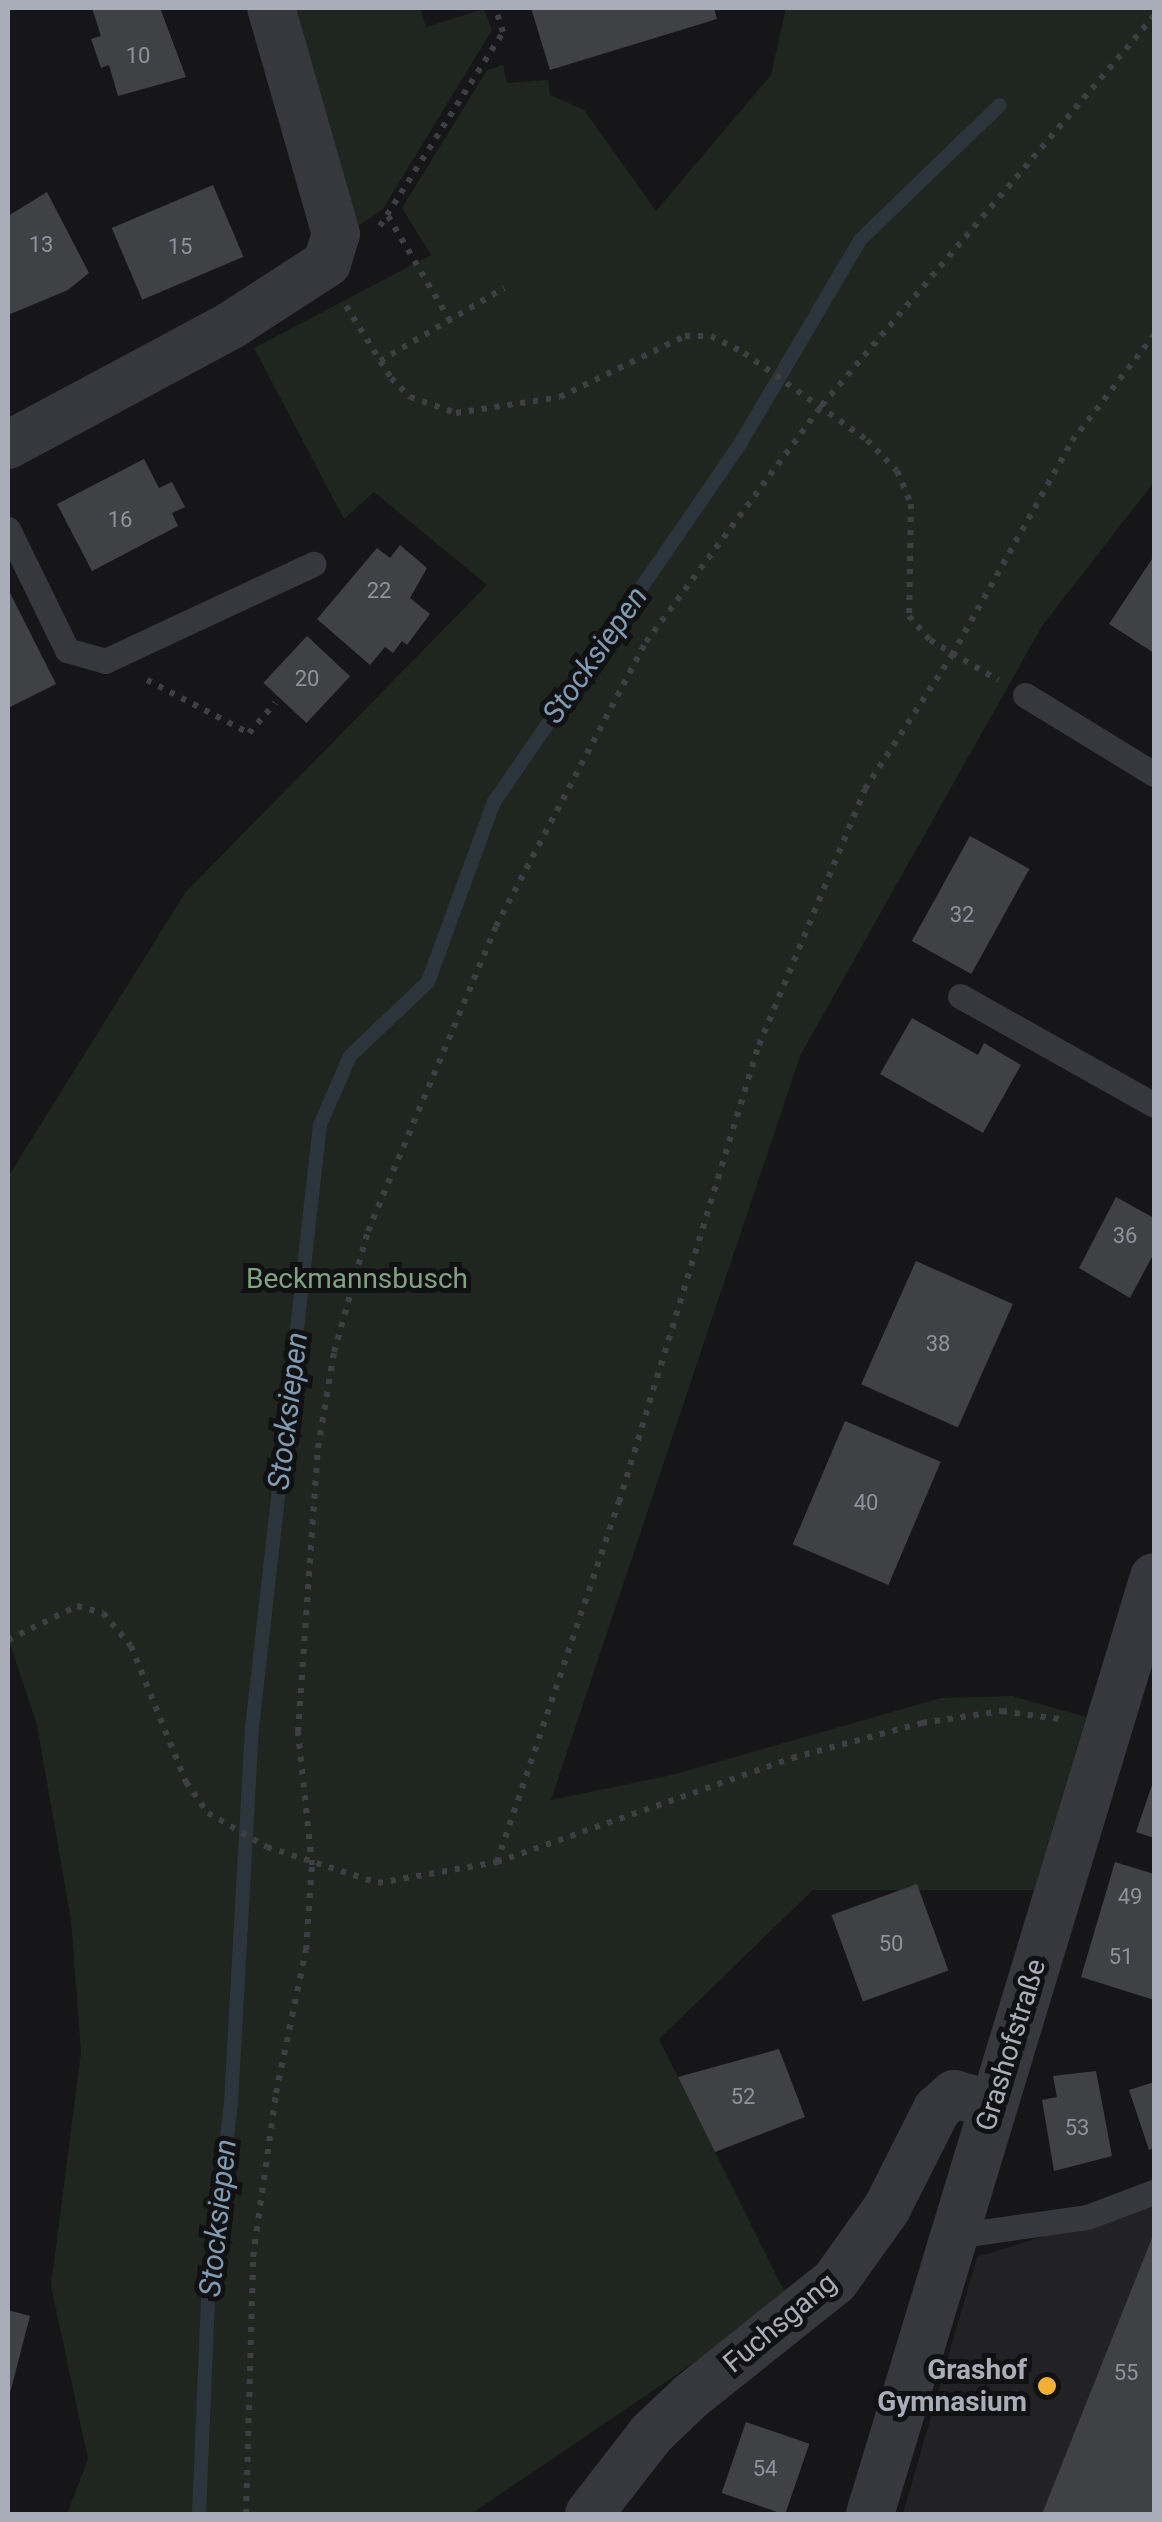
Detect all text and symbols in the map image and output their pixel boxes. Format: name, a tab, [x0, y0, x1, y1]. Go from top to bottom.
house number: 10	[126, 43, 150, 69]
house number: 13	[29, 232, 53, 258]
house number: 15	[168, 234, 192, 260]
house number: 16	[108, 507, 132, 533]
house number: 22	[367, 578, 391, 604]
water label: Stocksiepen	[535, 580, 655, 730]
house number: 20	[295, 666, 319, 692]
house number: 32	[950, 902, 974, 928]
house number: 36	[1113, 1223, 1137, 1249]
park label: Beckmannsbusch	[246, 1262, 468, 1296]
water label: Stocksiepen	[260, 1330, 316, 1492]
house number: 38	[926, 1331, 950, 1357]
house number: 40	[854, 1490, 878, 1516]
house number: 49	[1118, 1884, 1142, 1910]
house number: 50	[879, 1931, 903, 1957]
house number: 51	[1109, 1944, 1133, 1970]
street label: Grashofstraße	[969, 1955, 1053, 2135]
house number: 52	[731, 2084, 755, 2110]
house number: 53	[1065, 2115, 1089, 2141]
water label: Stocksiepen	[192, 2137, 244, 2299]
street label: Fuchsgang	[717, 2266, 843, 2380]
place label: Grashof Gymnasium	[877, 2353, 1027, 2419]
house number: 55	[1114, 2360, 1138, 2386]
marker: Grashof Gymnasium	[1036, 2375, 1058, 2397]
house number: 54	[753, 2456, 777, 2482]

